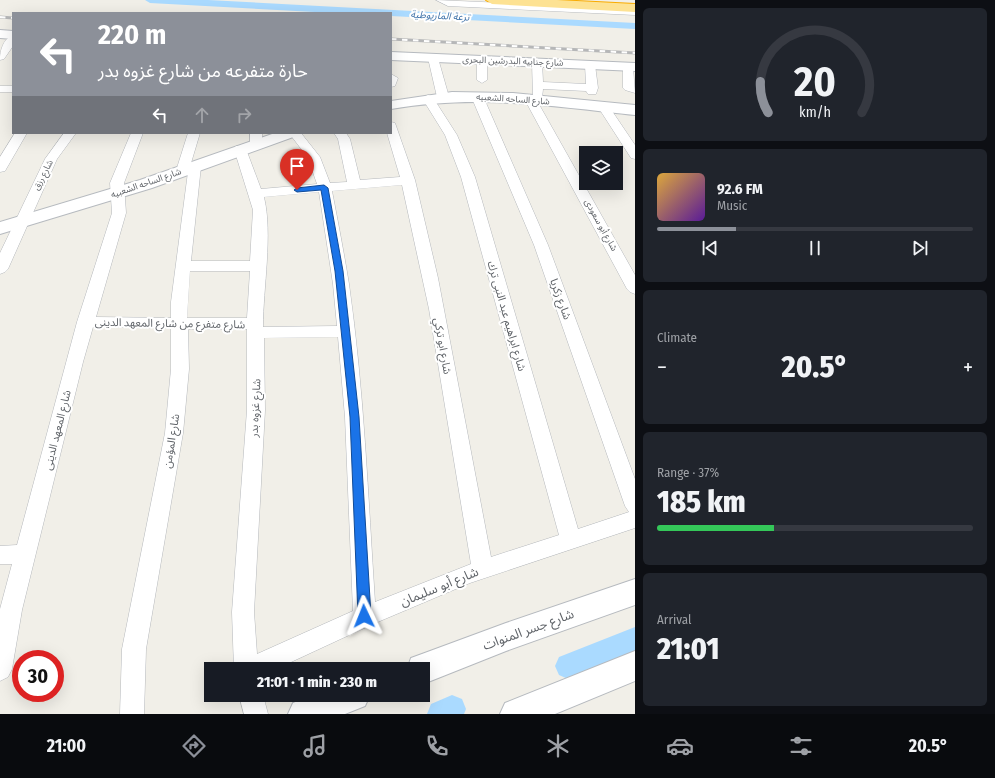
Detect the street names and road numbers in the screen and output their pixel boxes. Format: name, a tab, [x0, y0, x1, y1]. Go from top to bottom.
street label: شارع جنابيه البدرشين البحرى	[462, 54, 564, 70]
street label: شارع الساحه الشعبيه	[476, 91, 550, 109]
street label: شارع رزق	[31, 158, 57, 193]
street label: شارع الساحه الشعبيه	[109, 166, 183, 202]
street label: شارع أبو سعودى	[581, 197, 620, 254]
street label: شارع ابراهيم عبد النبى ترك	[483, 260, 529, 374]
street label: شارع زكريا	[546, 277, 574, 322]
street label: شارع متفرع من شارع المعهد الدينى	[95, 316, 246, 332]
street label: شارع ابو تركي	[429, 317, 454, 376]
street label: شارع غزوه بدر	[247, 378, 265, 439]
street label: شارع المعهد الدينى	[41, 388, 75, 472]
street label: شارع المؤمن	[161, 413, 183, 469]
street label: شارع أبو سليمان	[398, 563, 482, 612]
street label: شارع جسر المنوات	[481, 606, 577, 656]

